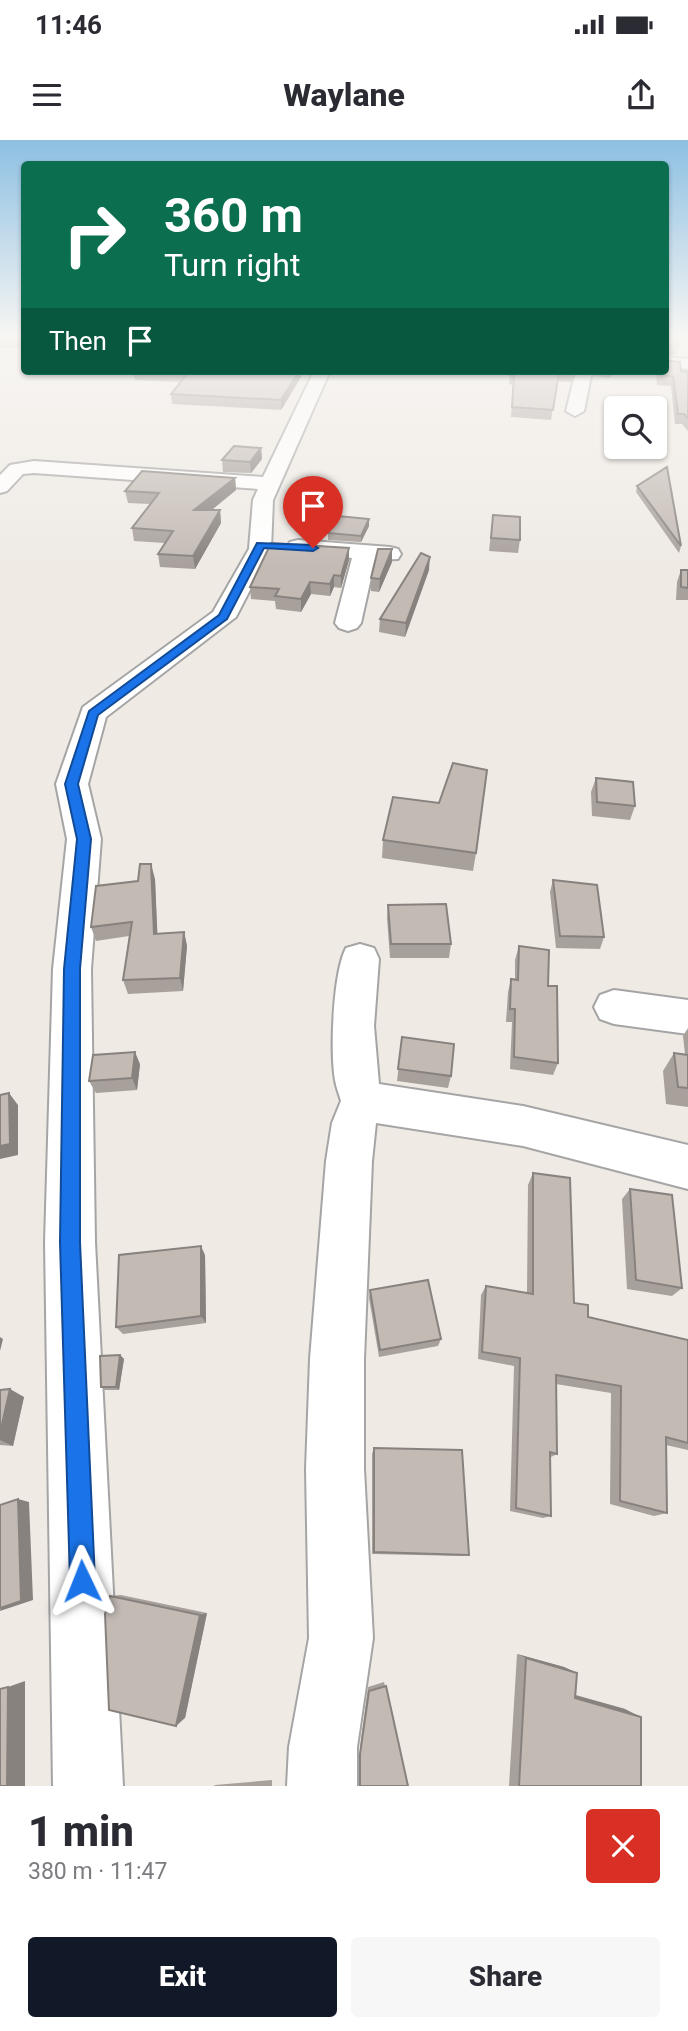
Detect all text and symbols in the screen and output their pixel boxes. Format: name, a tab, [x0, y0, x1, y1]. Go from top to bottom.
text: 11:46	[35, 10, 102, 40]
icon: menu	[28, 76, 66, 114]
text: Waylane	[283, 76, 405, 114]
icon: share	[622, 76, 660, 114]
text: 360 m	[164, 187, 303, 244]
icon: right	[49, 189, 140, 280]
text: Turn right	[164, 246, 300, 284]
icon: arrive	[121, 322, 159, 360]
text: Then	[49, 326, 107, 356]
map controls	[604, 396, 667, 459]
button: search	[604, 396, 667, 459]
pin	[283, 476, 343, 548]
icon: arrive	[294, 487, 332, 525]
position arrow	[45, 1544, 119, 1618]
text: 1 min	[28, 1807, 134, 1856]
button: close	[586, 1809, 660, 1883]
text: 380 m · 11:47	[28, 1858, 167, 1885]
button: Exit	[28, 1937, 337, 2017]
button: Share	[351, 1937, 660, 2017]

